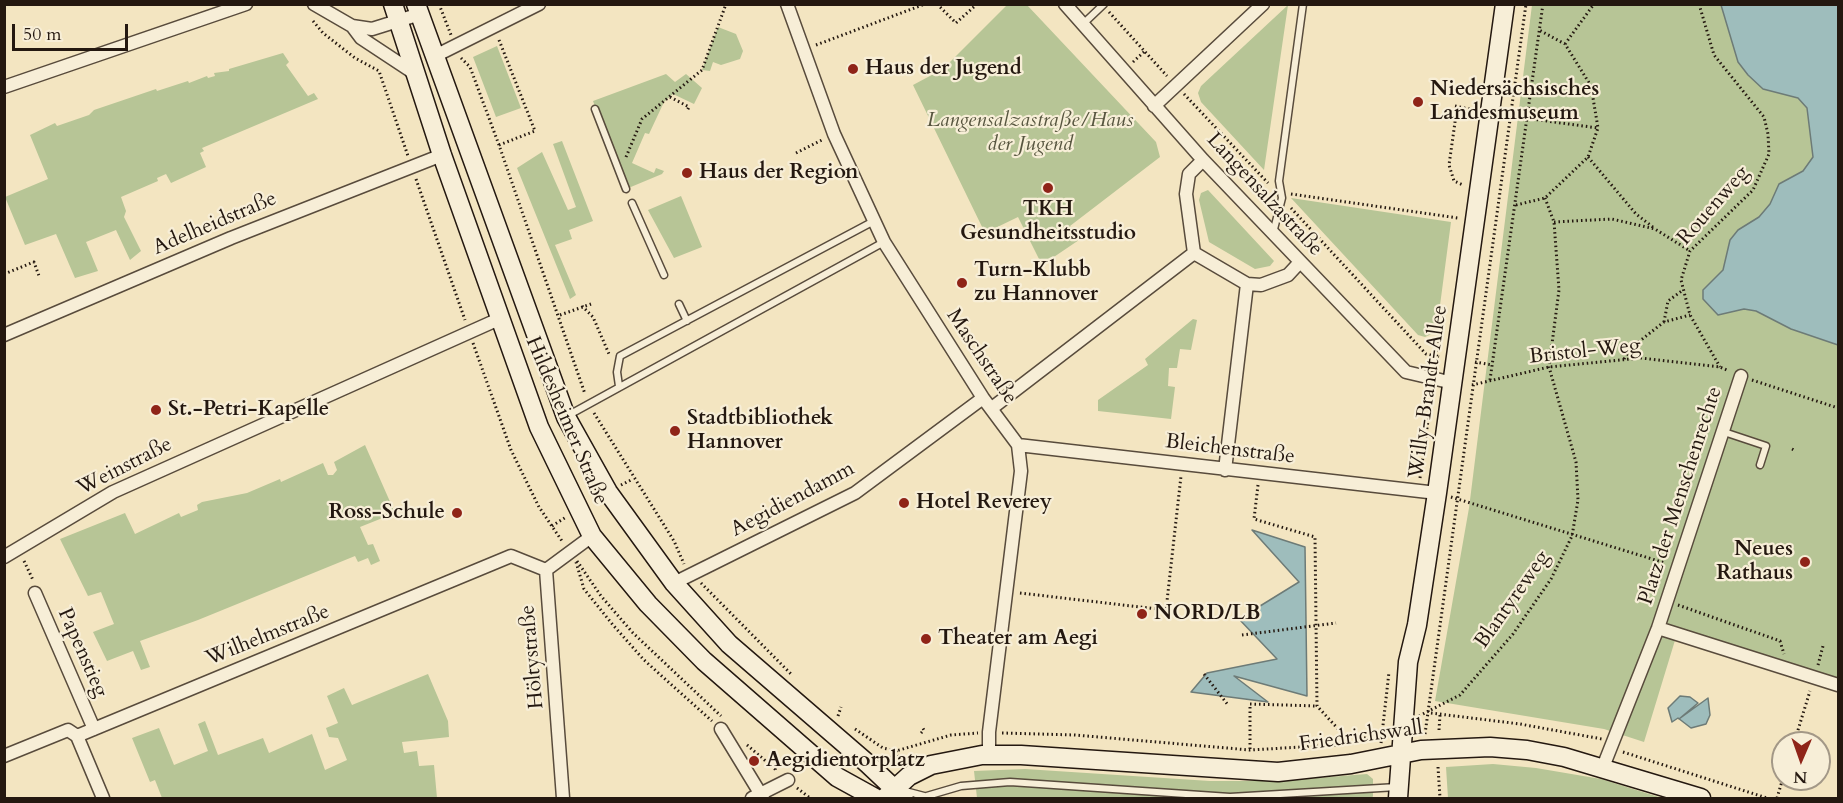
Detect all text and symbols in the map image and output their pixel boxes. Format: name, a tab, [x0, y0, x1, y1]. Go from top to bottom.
scale bar	[15, 12, 130, 50]
text: 50 m	[23, 22, 62, 47]
place label: Haus der Jugend	[865, 56, 1022, 82]
marker: Haus der Jugend	[846, 62, 860, 76]
place label: Niedersächsisches Landesmuseum	[1430, 77, 1599, 127]
marker: Niedersächsisches Landesmuseum	[1411, 95, 1425, 109]
park label: Langensalzastraße/Haus der Jugend	[927, 108, 1133, 158]
street label: Langensalzastraße	[1200, 128, 1328, 262]
place label: Haus der Region	[699, 160, 859, 186]
street label: Rouenweg	[1673, 161, 1755, 251]
marker: Haus der Region	[680, 166, 694, 180]
marker: TKH Gesundheitsstudio	[1041, 181, 1055, 195]
street label: Adelheidstraße	[150, 187, 280, 261]
place label: TKH Gesundheitsstudio	[960, 197, 1136, 247]
place label: Turn-Klubb zu Hannover	[974, 258, 1098, 308]
marker: Turn-Klubb zu Hannover	[955, 276, 969, 290]
street label: Willy-Brandt-Allee	[1404, 304, 1454, 480]
street label: Maschstraße	[940, 305, 1022, 409]
street label: Hildesheimer Straße	[519, 333, 613, 509]
street label: Bristol-Weg	[1528, 334, 1642, 370]
street label: Platz der Menschenrechte	[1634, 384, 1728, 608]
place label: St.-Petri-Kapelle	[168, 397, 329, 423]
marker: St.-Petri-Kapelle	[149, 403, 163, 417]
place label: Stadtbibliothek Hannover	[687, 406, 833, 456]
marker: Stadtbibliothek Hannover	[668, 424, 682, 438]
street label: Bleichenstraße	[1164, 430, 1296, 470]
street label: Weinstraße	[73, 432, 177, 502]
street label: Aegidiendamm	[727, 457, 859, 543]
place label: Hotel Reverey	[916, 490, 1052, 516]
marker: Hotel Reverey	[897, 496, 911, 510]
place label: Ross-Schule	[329, 500, 445, 526]
marker: Ross-Schule	[450, 506, 464, 520]
place label: Neues Rathaus	[1716, 537, 1793, 587]
street label: Blantyreweg	[1470, 546, 1556, 654]
marker: Neues Rathaus	[1798, 555, 1812, 569]
street label: Wilhelmstraße	[203, 600, 333, 672]
place label: NORD/LB	[1154, 601, 1260, 627]
street label: Papenstieg	[51, 604, 113, 702]
street label: Höltystraße	[516, 604, 550, 710]
marker: NORD/LB	[1135, 607, 1149, 621]
place label: Theater am Aegi	[938, 626, 1098, 652]
marker: Theater am Aegi	[919, 632, 933, 646]
street label: Friedrichswall	[1298, 716, 1424, 758]
north arrow	[1771, 731, 1831, 791]
place label: Aegidientorplatz	[766, 748, 925, 774]
marker: Aegidientorplatz	[747, 754, 761, 768]
text: N	[1793, 766, 1808, 788]

